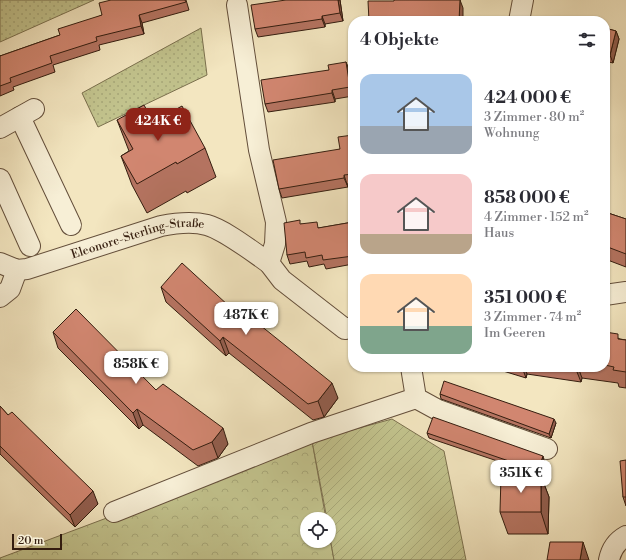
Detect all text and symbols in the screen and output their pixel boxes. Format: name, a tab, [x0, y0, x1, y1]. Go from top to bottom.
text: 4 Objekte	[360, 29, 439, 51]
icon: filters	[576, 29, 598, 51]
text: 424 000 €	[484, 87, 571, 109]
icon: home	[392, 90, 440, 138]
pin: 424K €	[125, 108, 191, 142]
text: 3 Zimmer · 80 m²	[484, 109, 584, 125]
text: 424K €	[135, 113, 181, 129]
text: Wohnung	[484, 125, 540, 141]
text: 858 000 €	[484, 187, 570, 209]
icon: home	[392, 190, 440, 238]
text: 4 Zimmer · 152 m²	[484, 209, 588, 225]
street label: Eleonore-Sterling-Straße	[69, 215, 206, 262]
text: Haus	[484, 225, 514, 241]
text: 351 000 €	[484, 287, 567, 309]
icon: home	[392, 290, 440, 338]
pin: 487K €	[213, 302, 279, 336]
text: 487K €	[223, 307, 269, 323]
text: 3 Zimmer · 74 m²	[484, 309, 581, 325]
text: Im Geeren	[484, 325, 546, 341]
pin: 858K €	[103, 351, 169, 385]
text: 858K €	[113, 356, 159, 372]
pin: 351K €	[488, 460, 554, 494]
text: 351K €	[499, 465, 543, 481]
map controls	[300, 512, 336, 548]
button: locate	[300, 512, 336, 548]
scale bar	[12, 532, 62, 551]
text: 20 m	[18, 534, 43, 548]

